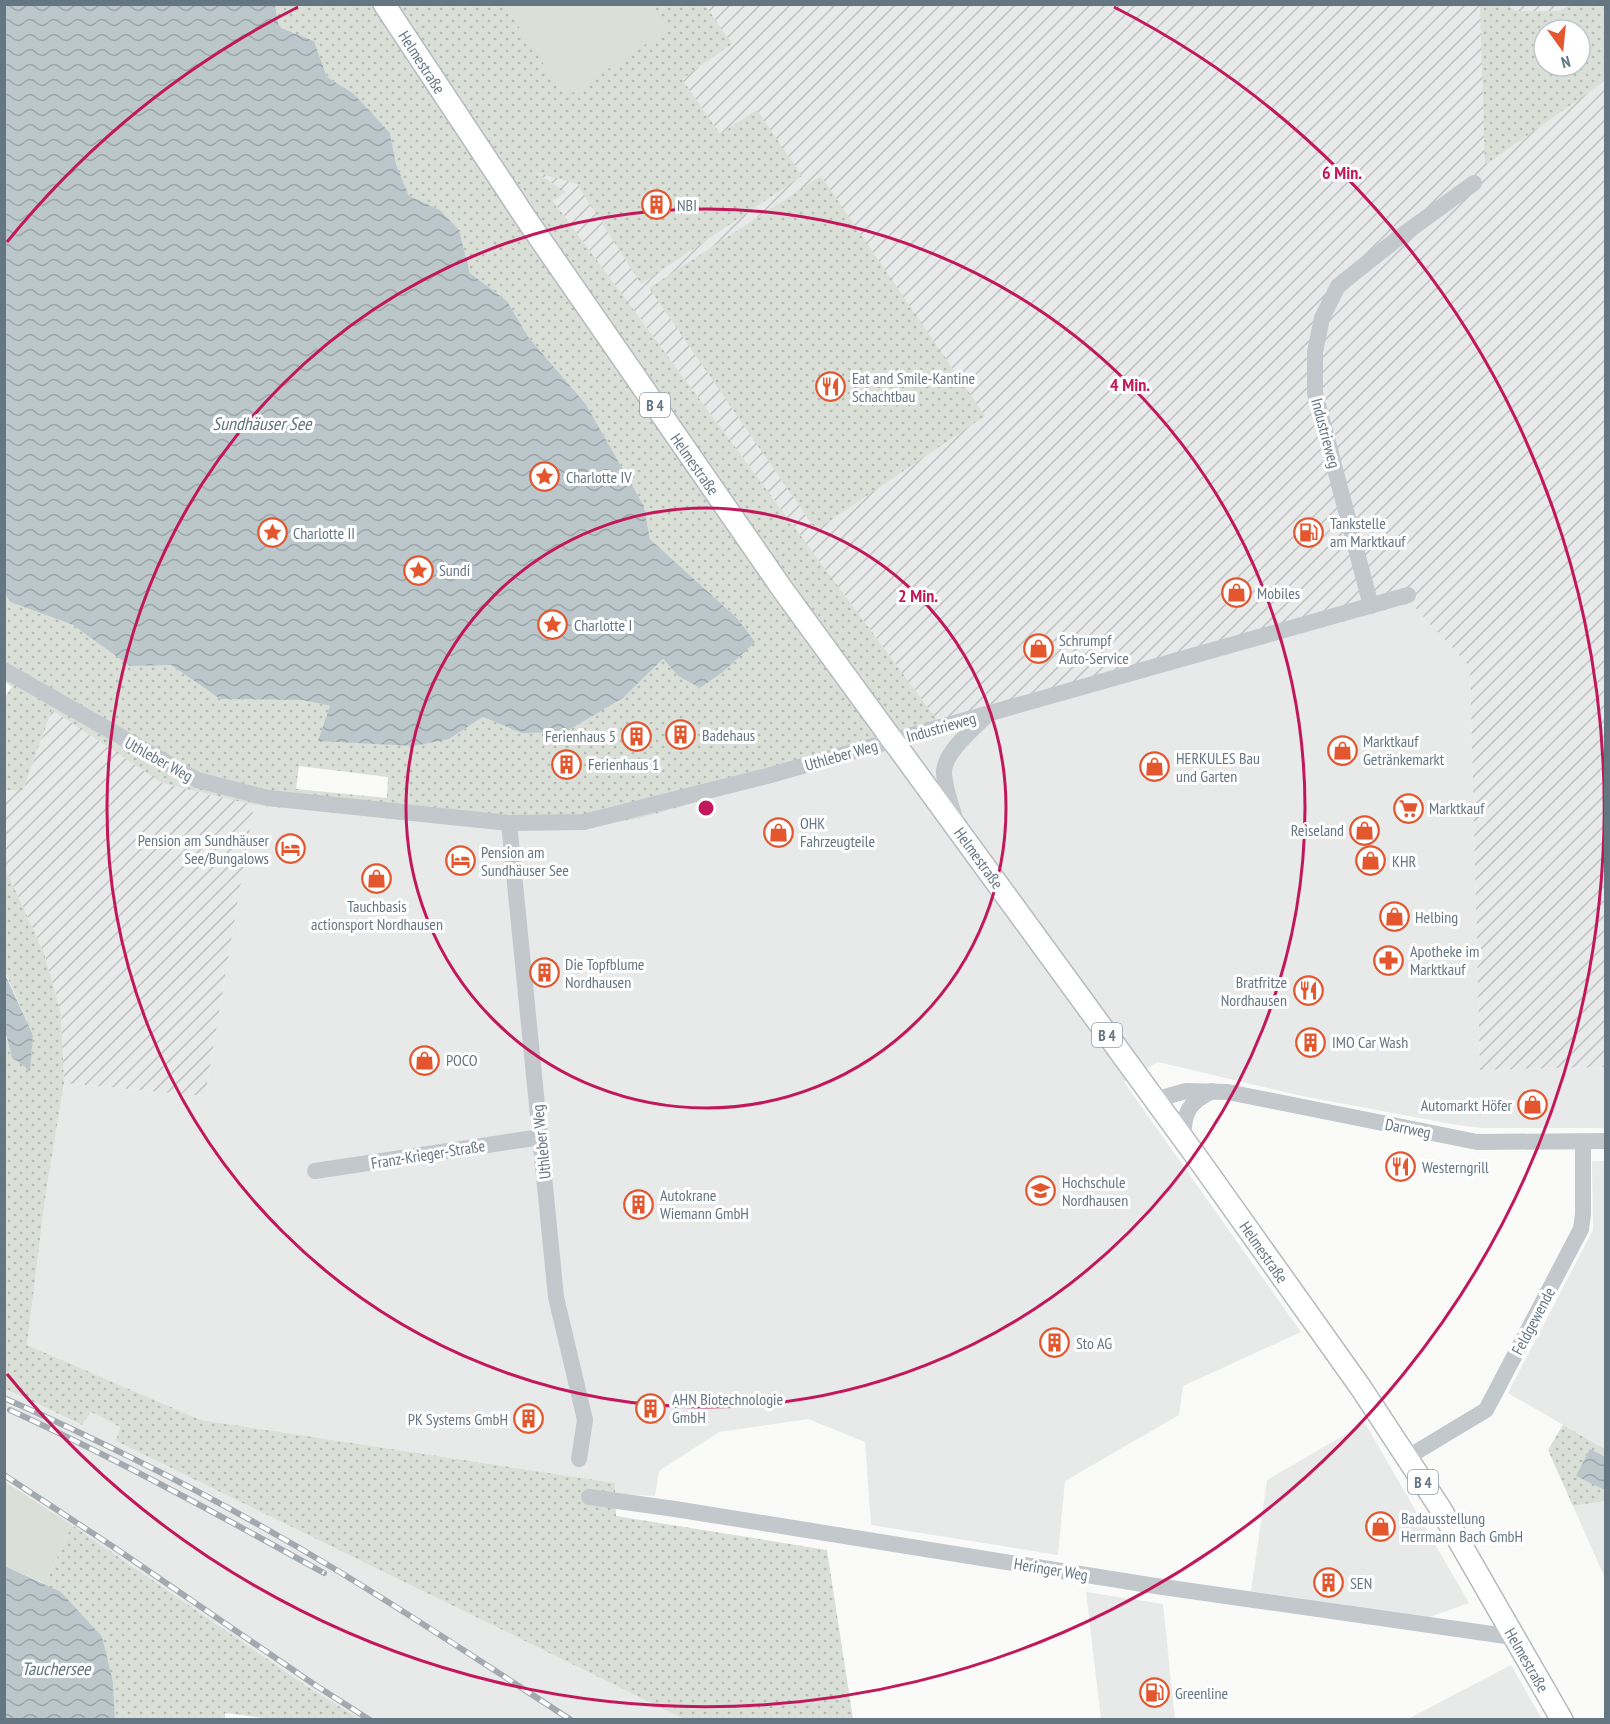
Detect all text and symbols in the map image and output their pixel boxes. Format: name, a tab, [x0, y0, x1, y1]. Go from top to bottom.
north arrow	[1532, 18, 1592, 78]
street label: Helmestraße	[394, 27, 450, 97]
text: N	[1559, 52, 1573, 73]
text: 6 Min.	[1322, 161, 1362, 184]
building icon: NBI	[640, 189, 672, 221]
place label: NBI	[677, 195, 697, 215]
place label: Eat and Smile-Kantine Schachtbau	[852, 368, 975, 406]
restaurant icon: Eat and Smile-Kantine Schachtbau	[815, 371, 847, 403]
text: 4 Min.	[1110, 373, 1150, 396]
road number: B 4	[640, 393, 670, 417]
street label: Industrieweg	[1307, 396, 1345, 470]
water label: Sundhäuser See	[213, 412, 313, 435]
street label: Helmestraße	[666, 429, 724, 499]
place icon: Charlotte IV	[529, 461, 561, 493]
place label: Charlotte IV	[566, 467, 632, 487]
place label: Tankstelle am Marktkauf	[1330, 513, 1406, 551]
fuel station icon: Tankstelle am Marktkauf	[1293, 516, 1325, 548]
place icon: Charlotte II	[256, 517, 288, 549]
place label: Charlotte II	[293, 523, 355, 543]
place icon: Sundi	[402, 554, 434, 586]
place label: Sundi	[439, 560, 470, 580]
shop icon: Mobiles	[1220, 577, 1252, 609]
place label: Mobiles	[1257, 583, 1300, 603]
text: 2 Min.	[898, 584, 938, 607]
place icon: Charlotte I	[537, 609, 569, 641]
place label: Charlotte I	[574, 615, 632, 635]
place label: Schrumpf Auto-Service	[1059, 630, 1129, 668]
shop icon: Schrumpf Auto-Service	[1022, 633, 1054, 665]
street label: Industrieweg	[904, 708, 978, 746]
building icon: Badehaus	[665, 719, 697, 751]
building icon: Ferienhaus 5	[621, 720, 653, 752]
place label: Badehaus	[702, 725, 755, 745]
place label: Ferienhaus 5	[545, 726, 616, 746]
place label: Marktkauf Getränkemarkt	[1363, 731, 1445, 769]
street label: Uthleber Weg	[121, 732, 197, 786]
shop icon: Marktkauf Getränkemarkt	[1326, 734, 1358, 766]
street label: Uthleber Weg	[802, 735, 880, 775]
building icon: Ferienhaus 1	[551, 748, 583, 780]
place label: HERKULES Bau und Garten	[1176, 748, 1260, 786]
shop icon: HERKULES Bau und Garten	[1139, 751, 1171, 783]
place label: Ferienhaus 1	[588, 754, 659, 774]
supermarket icon: Marktkauf	[1392, 792, 1424, 824]
centre of rings	[696, 798, 716, 818]
place label: Marktkauf	[1429, 798, 1485, 818]
place label: OHK Fahrzeugteile	[800, 813, 875, 851]
shop icon: Reiseland	[1349, 814, 1381, 846]
shop icon: OHK Fahrzeugteile	[763, 816, 795, 848]
place label: Reiseland	[1291, 820, 1344, 840]
street label: Helmestraße	[950, 823, 1008, 893]
place label: Pension am Sundhäuser See/Bungalows	[138, 830, 270, 868]
hotel icon: Pension am Sundhäuser See/Bungalows	[274, 833, 306, 865]
place label: Pension am Sundhäuser See	[481, 842, 569, 880]
hotel icon: Pension am Sundhäuser See	[444, 845, 476, 877]
shop icon: KHR	[1355, 845, 1387, 877]
place label: KHR	[1392, 851, 1416, 871]
shop icon: Tauchbasis actionsport Nordhausen	[361, 862, 393, 894]
place label: Tauchbasis actionsport Nordhausen	[311, 896, 443, 934]
shop icon: Helbing	[1378, 901, 1410, 933]
place label: Helbing	[1415, 907, 1458, 927]
place label: Apotheke im Marktkauf	[1410, 941, 1479, 979]
pharmacy icon: Apotheke im Marktkauf	[1373, 944, 1405, 976]
place label: Die Topfblume Nordhausen	[565, 954, 644, 992]
building icon: Die Topfblume Nordhausen	[528, 957, 560, 989]
place label: Bratfritze Nordhausen	[1221, 972, 1287, 1010]
restaurant icon: Bratfritze Nordhausen	[1292, 975, 1324, 1007]
road number: B 4	[1092, 1023, 1122, 1047]
building icon: IMO Car Wash	[1295, 1026, 1327, 1058]
place label: IMO Car Wash	[1332, 1032, 1408, 1052]
shop icon: POCO	[409, 1044, 441, 1076]
place label: POCO	[446, 1050, 478, 1070]
shop icon: Automarkt Höfer	[1517, 1089, 1549, 1121]
place label: Automarkt Höfer	[1421, 1095, 1513, 1115]
street label: Uthleber Weg	[527, 1104, 555, 1180]
street label: Darrweg	[1383, 1114, 1433, 1142]
street label: Franz-Krieger-Straße	[370, 1135, 486, 1173]
restaurant icon: Westerngrill	[1385, 1151, 1417, 1183]
place label: Westerngrill	[1422, 1157, 1489, 1177]
place label: Hochschule Nordhausen	[1062, 1172, 1128, 1210]
school or university icon: Hochschule Nordhausen	[1025, 1175, 1057, 1207]
place label: Autokrane Wiemann GmbH	[660, 1185, 749, 1223]
building icon: Autokrane Wiemann GmbH	[623, 1188, 655, 1220]
street label: Helmestraße	[1235, 1217, 1293, 1287]
street label: Feldgewende	[1507, 1284, 1559, 1358]
building icon: Sto AG	[1039, 1327, 1071, 1359]
place label: Sto AG	[1076, 1333, 1112, 1353]
place label: AHN Biotechnologie GmbH	[672, 1389, 783, 1427]
building icon: AHN Biotechnologie GmbH	[635, 1392, 667, 1424]
building icon: PK Systems GmbH	[513, 1403, 545, 1435]
place label: PK Systems GmbH	[408, 1409, 508, 1429]
road number: B 4	[1408, 1470, 1438, 1494]
place label: Badausstellung Herrmann Bach GmbH	[1401, 1508, 1523, 1546]
shop icon: Badausstellung Herrmann Bach GmbH	[1364, 1511, 1396, 1543]
street label: Heringer Weg	[1013, 1553, 1089, 1585]
building icon: SEN	[1313, 1567, 1345, 1599]
place label: SEN	[1350, 1573, 1372, 1593]
street label: Helmestraße	[1501, 1624, 1553, 1696]
water label: Tauchersee	[21, 1657, 92, 1680]
fuel station icon: Greenline	[1138, 1677, 1170, 1709]
place label: Greenline	[1175, 1683, 1228, 1703]

